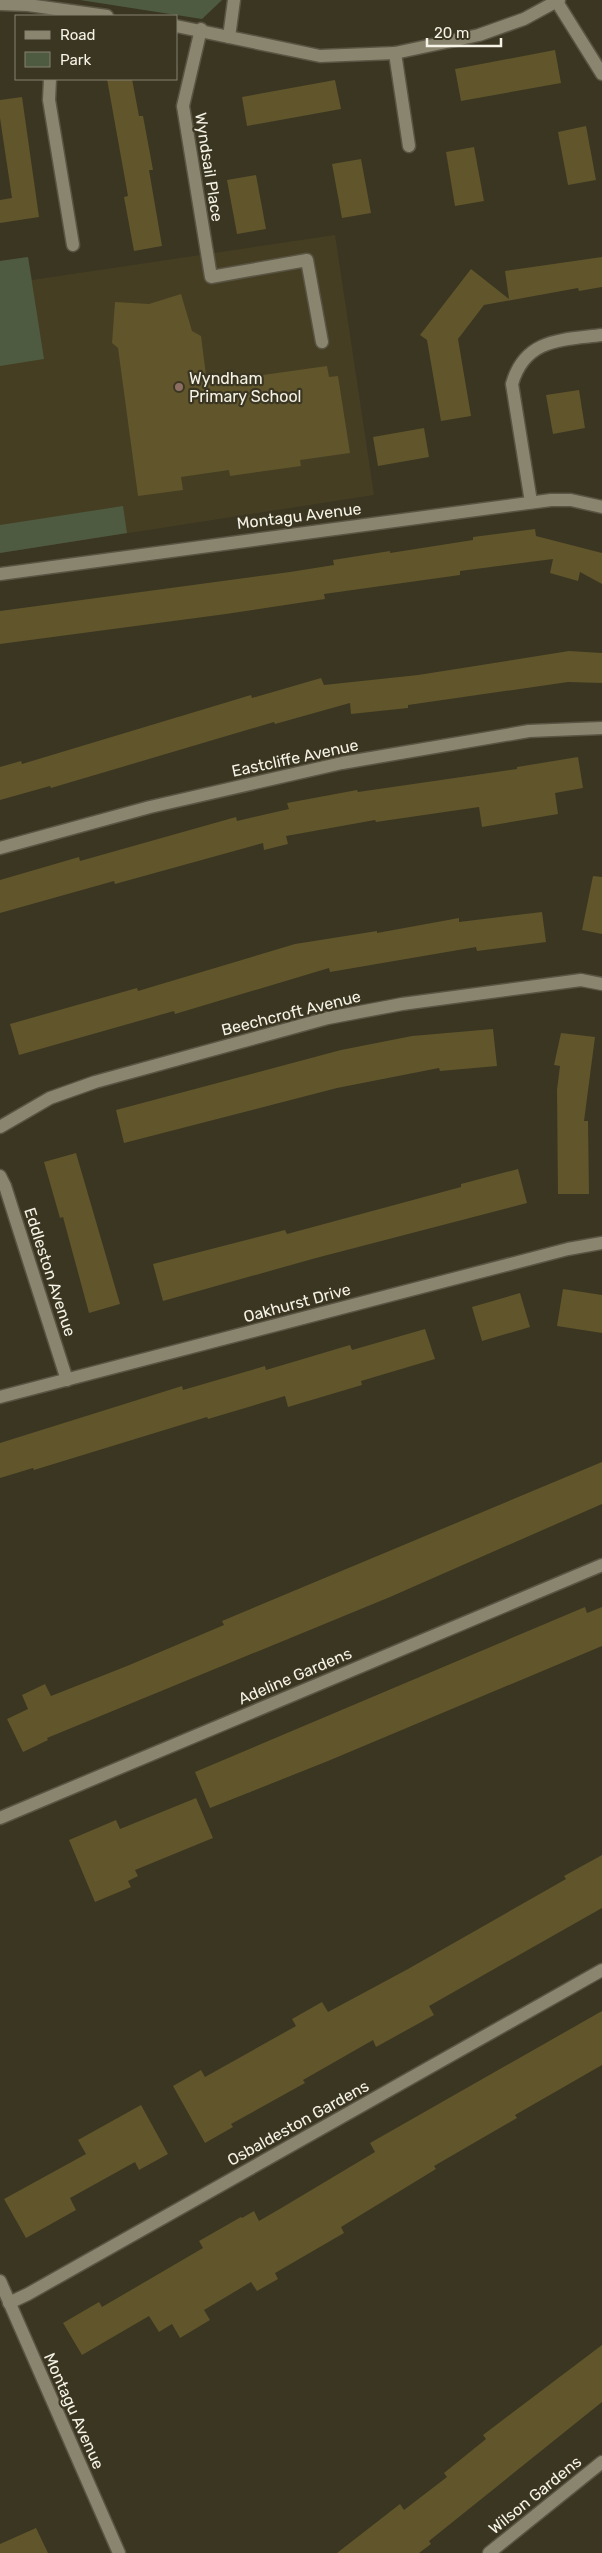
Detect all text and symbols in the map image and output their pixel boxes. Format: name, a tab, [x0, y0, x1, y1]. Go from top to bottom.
legend	[15, 15, 178, 80]
scale bar	[427, 15, 501, 47]
text: 20 m	[434, 24, 469, 42]
text: Road	[60, 26, 96, 44]
text: Park	[60, 51, 91, 69]
street label: Wyndsail Place	[191, 111, 227, 223]
place label: Wyndham Primary School	[189, 369, 301, 406]
marker: Wyndham Primary School	[173, 381, 185, 393]
street label: Montagu Avenue	[236, 499, 362, 533]
street label: Eastcliffe Avenue	[230, 735, 360, 781]
street label: Beechcroft Avenue	[219, 986, 363, 1040]
street label: Eddleston Avenue	[20, 1205, 80, 1339]
street label: Oakhurst Drive	[241, 1280, 353, 1326]
street label: Adeline Gardens	[235, 1644, 355, 1708]
street label: Osbaldeston Gardens	[224, 2076, 372, 2170]
street label: Montagu Avenue	[40, 2350, 108, 2472]
street label: Wilson Gardens	[485, 2452, 585, 2538]

